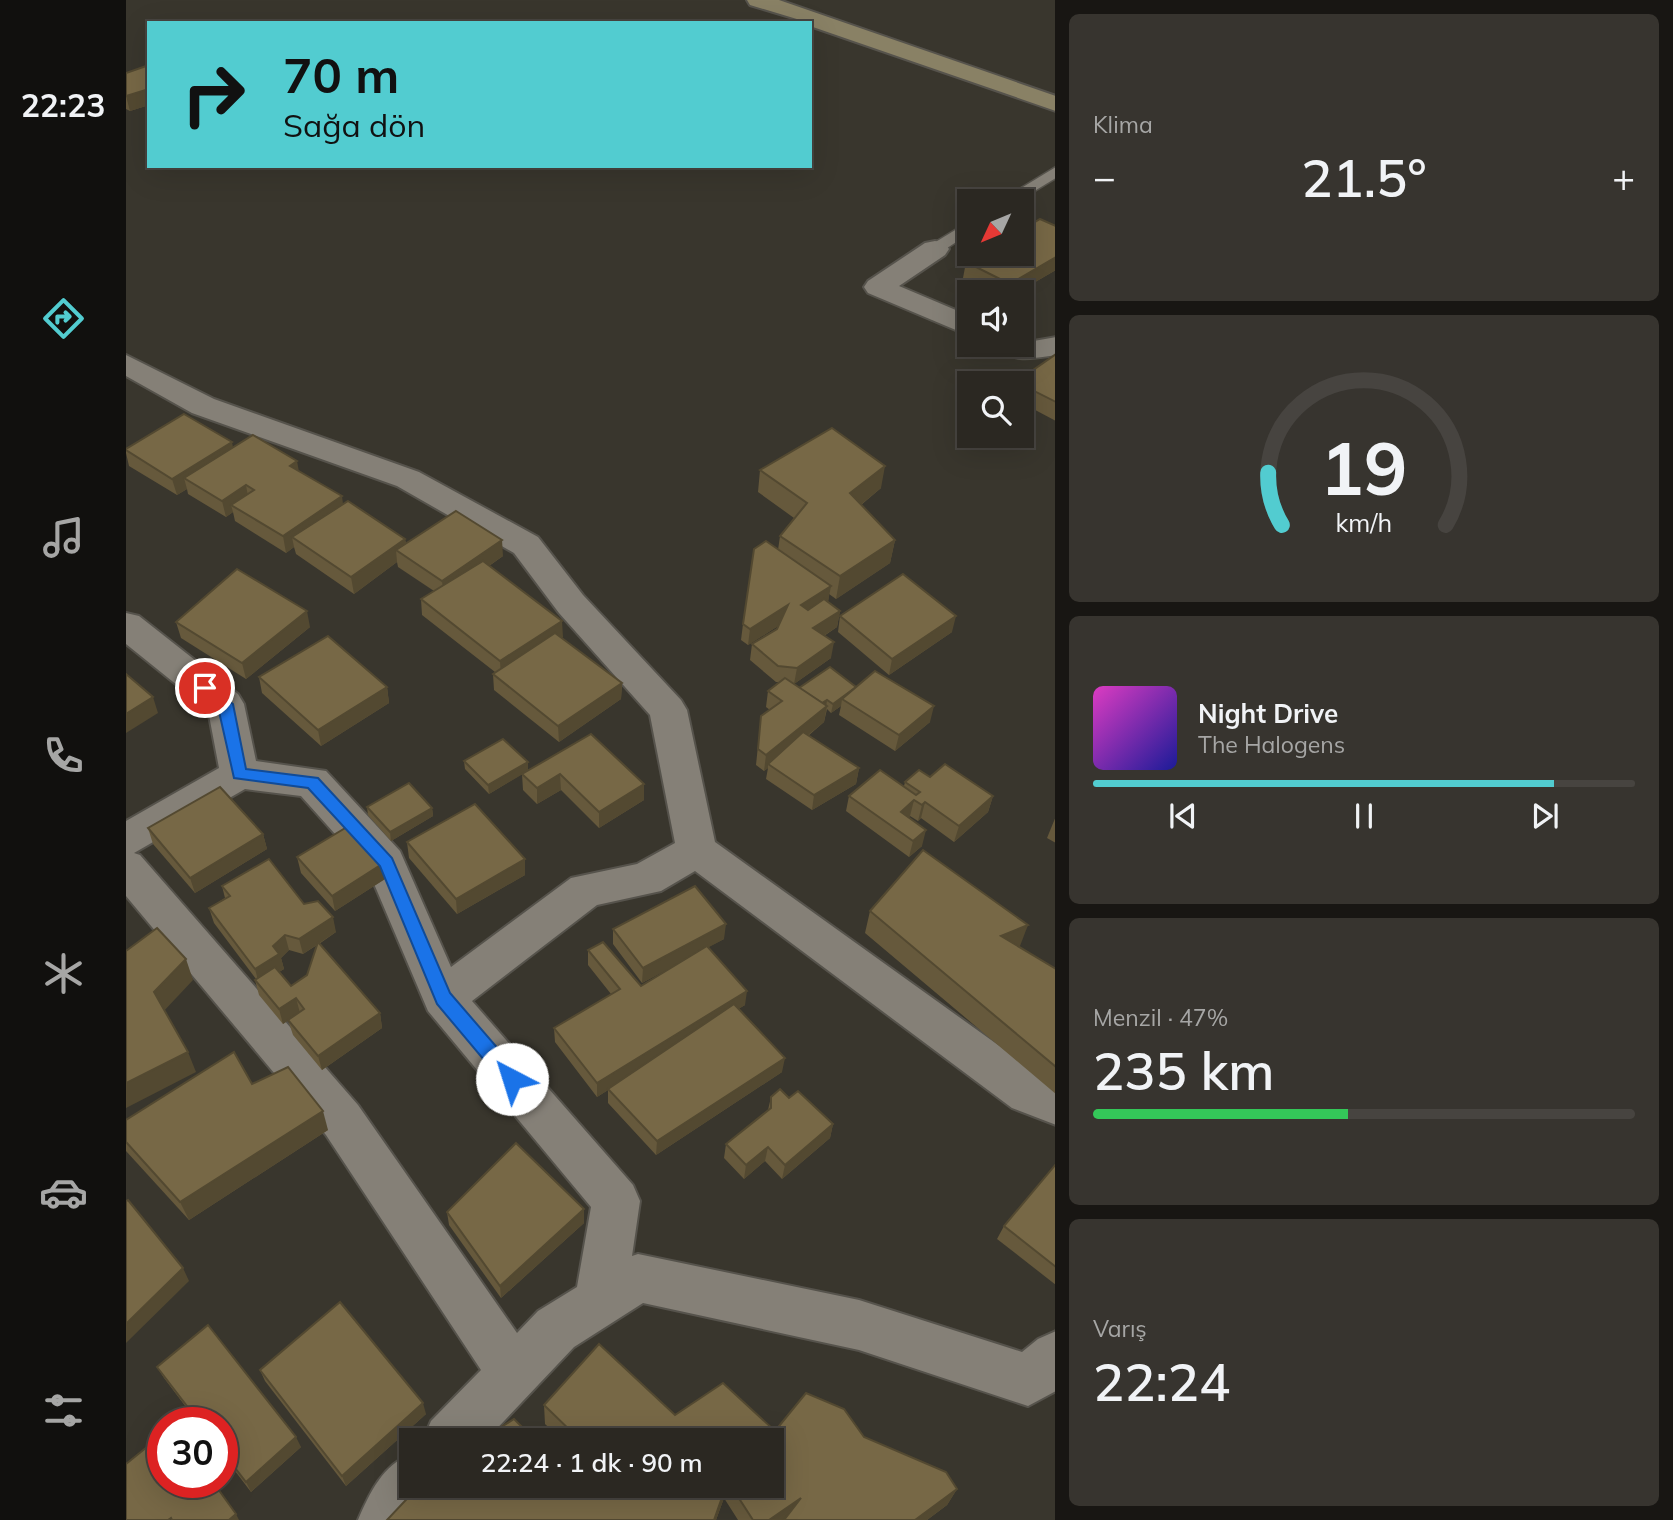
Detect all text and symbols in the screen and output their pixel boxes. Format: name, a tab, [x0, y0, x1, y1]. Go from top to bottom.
text: 70 m	[283, 44, 399, 105]
icon: right	[168, 49, 259, 140]
text: 22:23	[21, 85, 105, 125]
text: Sağa dön	[283, 105, 425, 145]
text: Klima	[1093, 110, 1153, 139]
text: 21.5°	[1301, 145, 1427, 210]
text: −	[1093, 153, 1116, 201]
text: +	[1612, 153, 1635, 201]
north arrow	[957, 189, 1034, 266]
map controls	[957, 189, 1034, 448]
button: sound	[957, 280, 1034, 357]
icon: directions	[39, 294, 88, 343]
button: search	[957, 371, 1034, 448]
text: 19	[1320, 422, 1408, 513]
text: km/h	[1336, 507, 1392, 538]
icon: music	[39, 513, 88, 562]
pin	[175, 658, 235, 718]
icon: arrive	[186, 669, 224, 707]
text: Night Drive	[1198, 697, 1338, 730]
text: The Halogens	[1198, 730, 1345, 759]
icon: phone	[39, 731, 88, 780]
icon: previous	[1164, 797, 1202, 835]
icon: pause	[1345, 797, 1383, 835]
icon: next	[1526, 797, 1564, 835]
icon: climate	[39, 949, 88, 998]
text: Menzil · 47%	[1093, 1003, 1228, 1032]
text: 235 km	[1093, 1038, 1274, 1103]
position arrow	[475, 1042, 549, 1116]
icon: car	[39, 1168, 88, 1217]
text: Varış	[1093, 1314, 1147, 1343]
text: 22:24	[1093, 1349, 1230, 1414]
icon: filters	[39, 1386, 88, 1435]
speed limit sign: 30	[147, 1407, 238, 1498]
text: 22:24 · 1 dk · 90 m	[480, 1446, 703, 1479]

